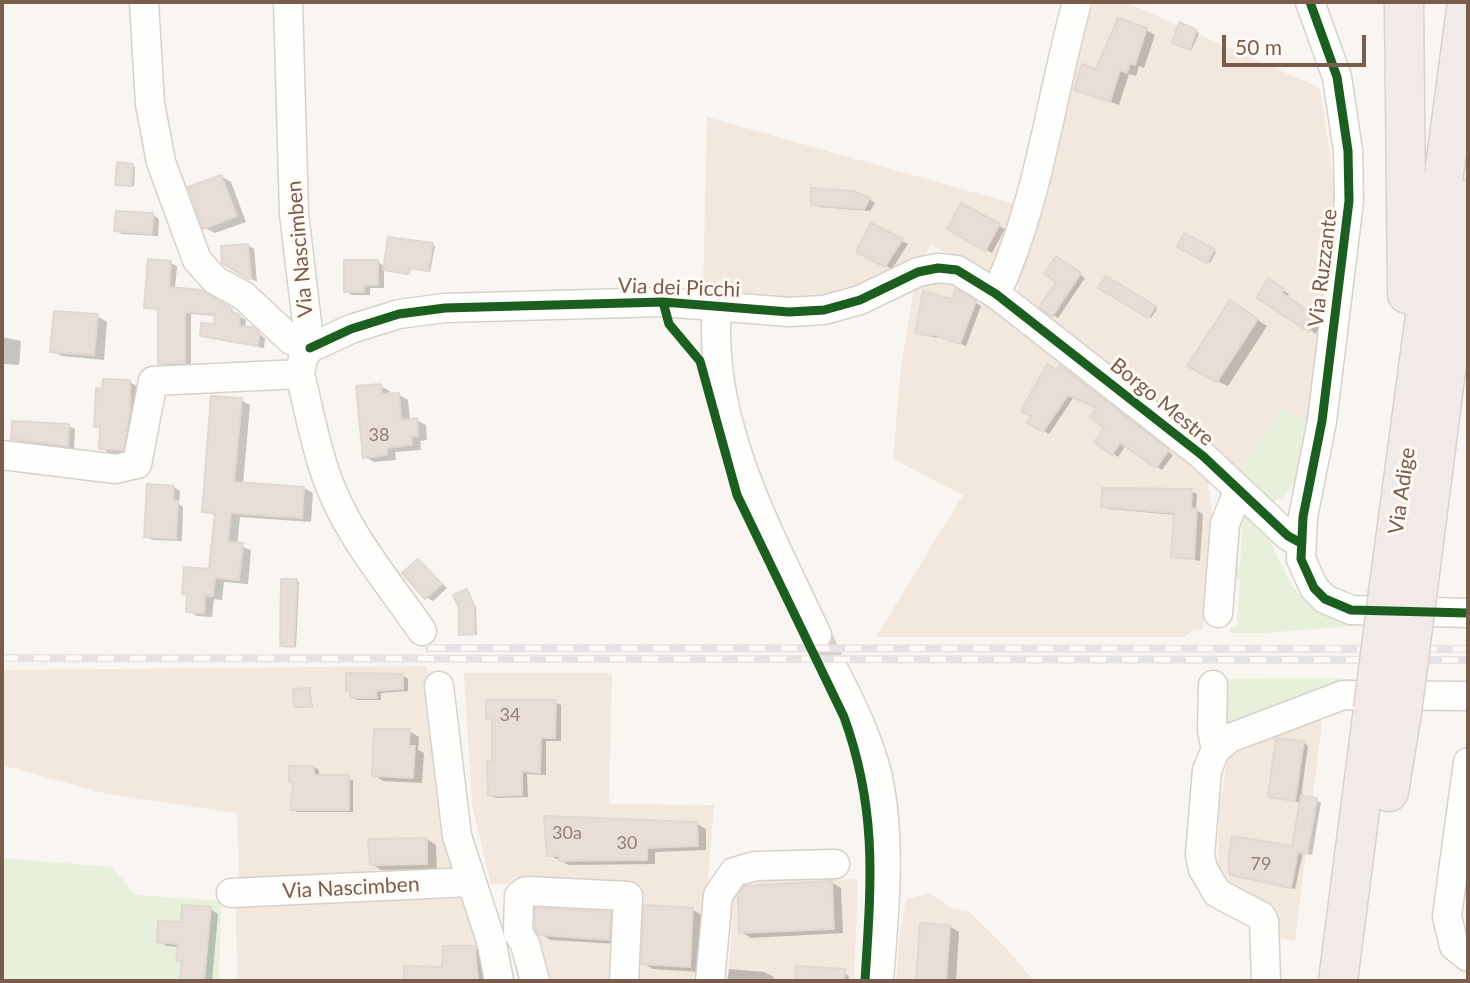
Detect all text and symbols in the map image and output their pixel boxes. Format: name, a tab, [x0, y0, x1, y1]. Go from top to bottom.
scale bar	[1225, 21, 1368, 65]
text: 50 m	[1235, 34, 1282, 59]
street label: Via Nascimben	[281, 180, 319, 318]
street label: Via Ruzzante	[1303, 207, 1343, 329]
street label: Via dei Picchi	[617, 273, 741, 303]
street label: Borgo Mestre	[1105, 353, 1219, 451]
house number: 38	[369, 424, 389, 446]
street label: Via Adige	[1383, 446, 1421, 536]
house number: 34	[500, 704, 520, 726]
house number: 30a	[552, 822, 582, 844]
house number: 30	[617, 832, 637, 854]
house number: 79	[1251, 853, 1271, 875]
street label: Via Nascimben	[282, 872, 420, 904]

